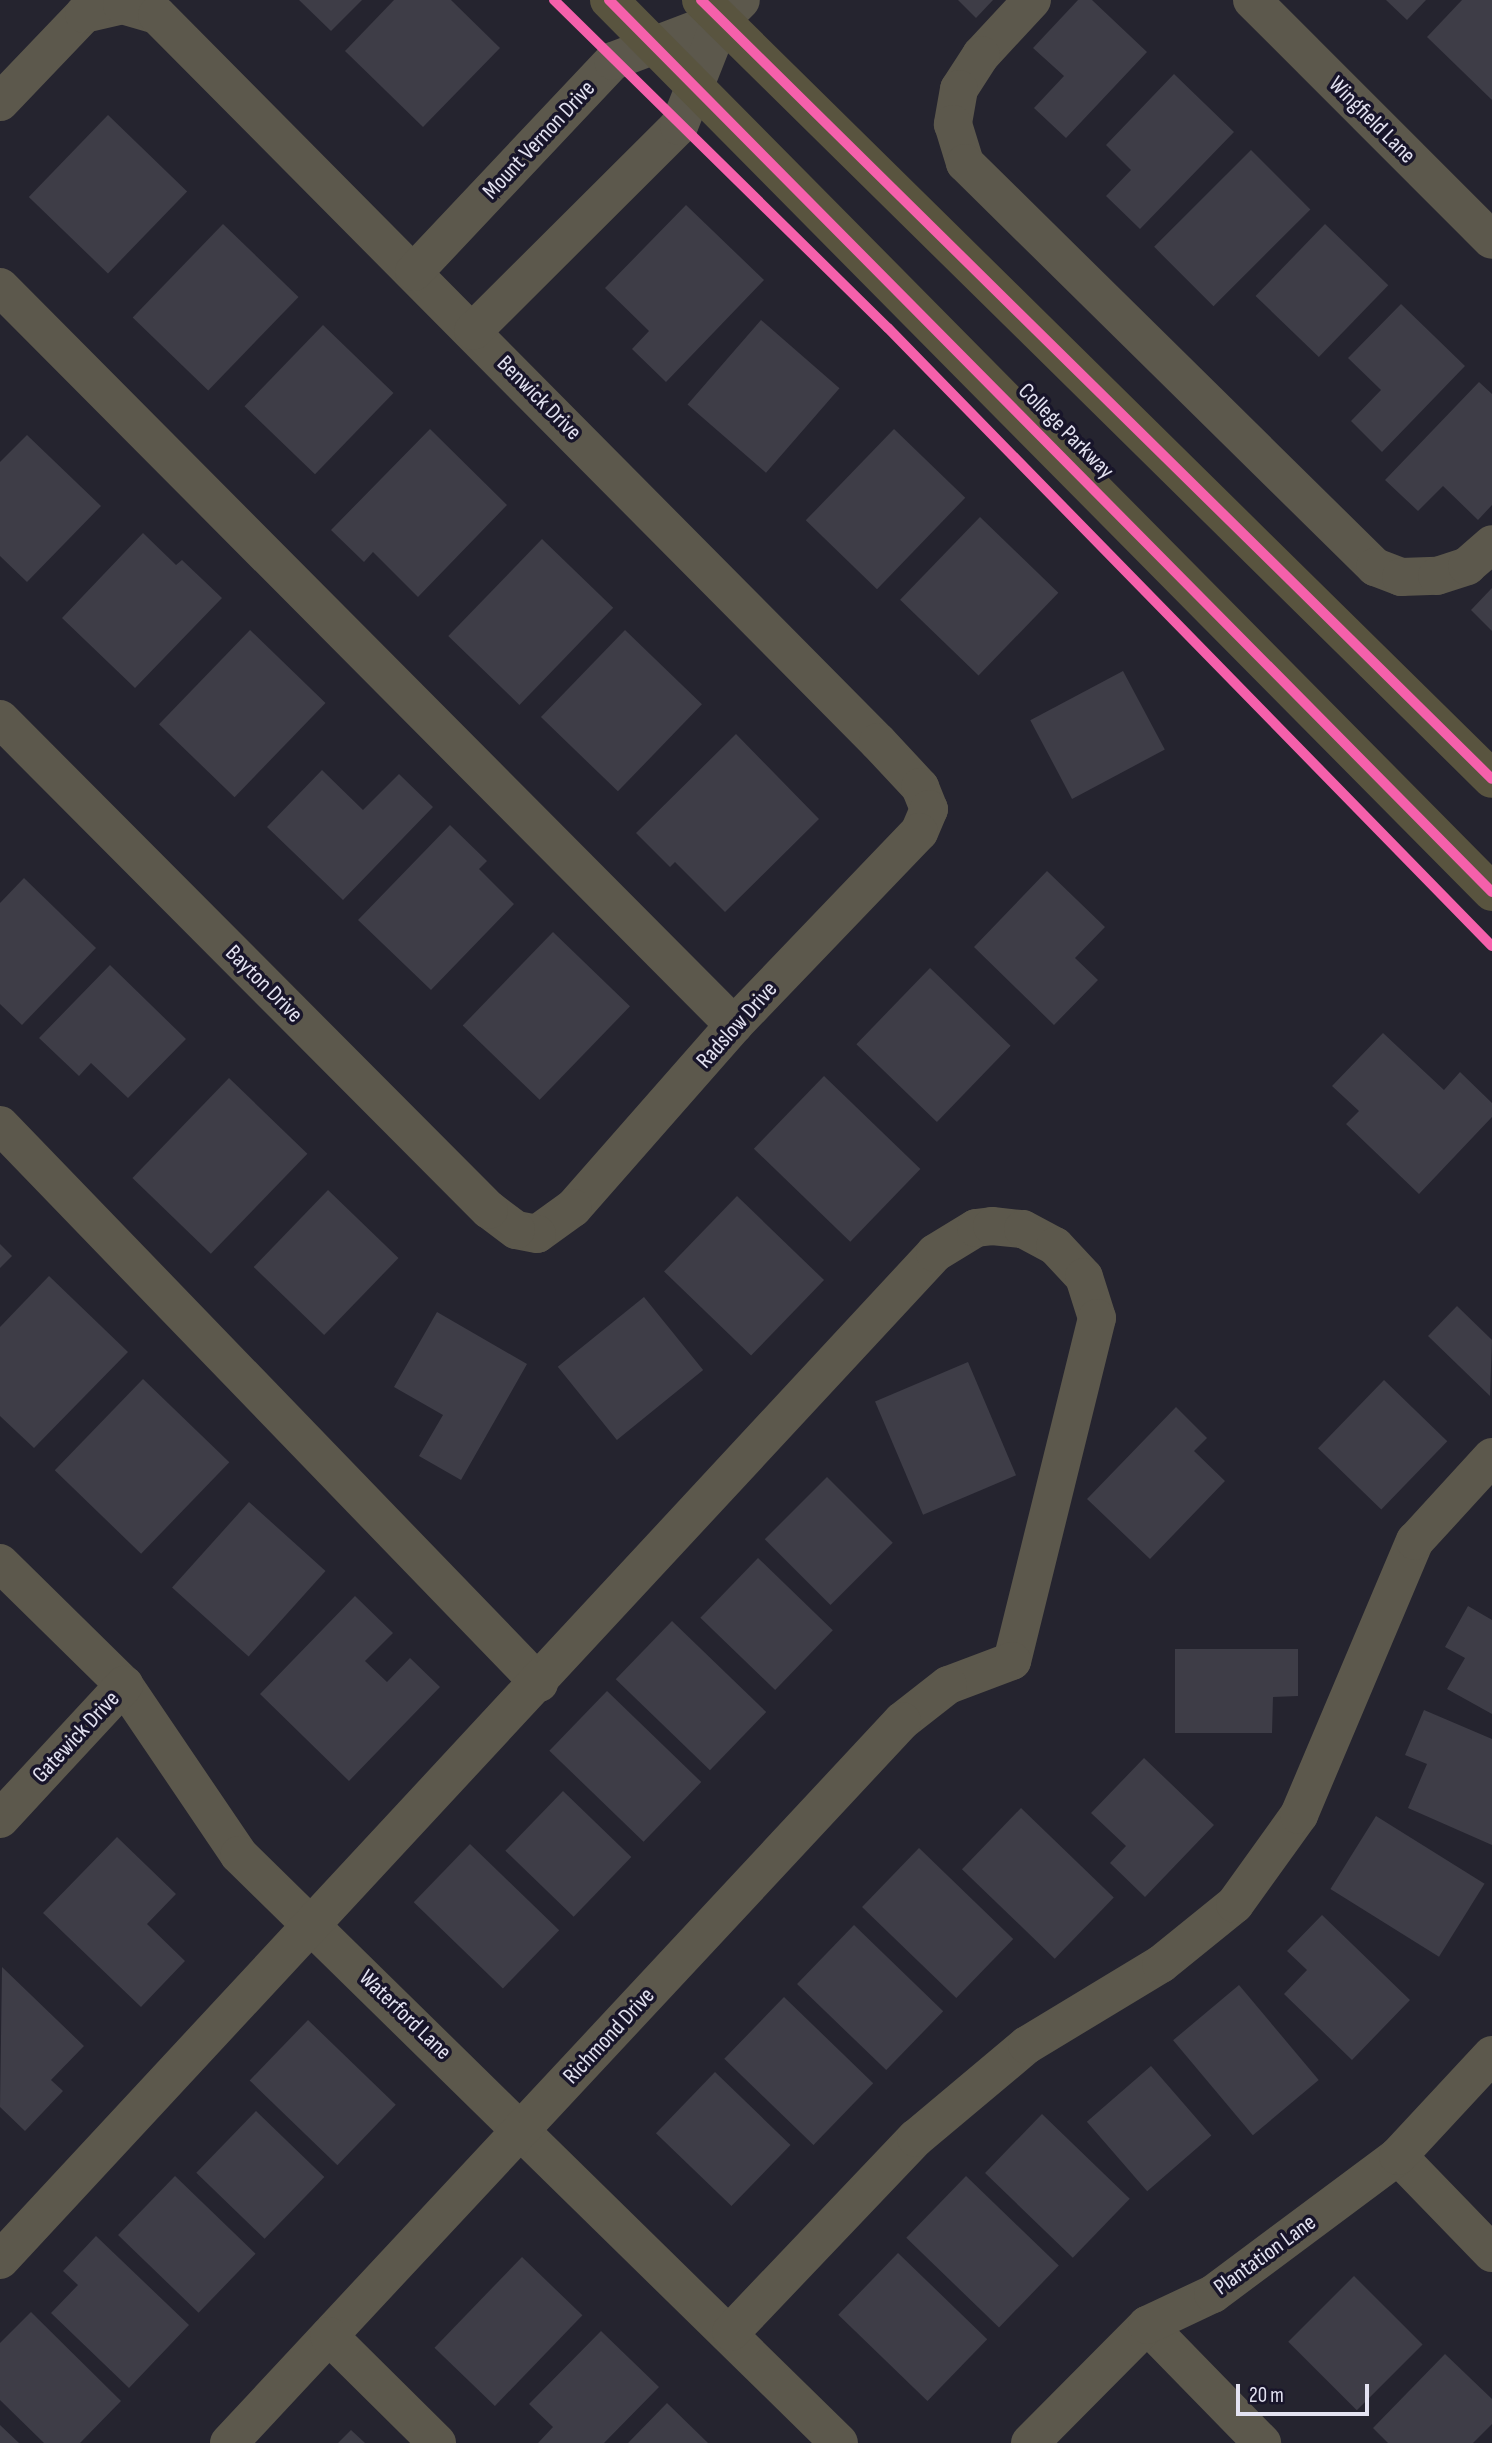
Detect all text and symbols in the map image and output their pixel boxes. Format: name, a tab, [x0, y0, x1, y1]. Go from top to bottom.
street label: Wingfield Lane	[1323, 71, 1421, 169]
street label: Mount Vernon Drive	[477, 75, 601, 205]
street label: Benwick Drive	[491, 350, 587, 446]
street label: College Parkway	[1012, 377, 1120, 485]
street label: Bayton Drive	[220, 940, 308, 1028]
street label: Radslow Drive	[691, 976, 783, 1074]
street label: Gatewick Drive	[27, 1685, 125, 1789]
street label: Waterford Lane	[353, 1964, 457, 2066]
street label: Richmond Drive	[557, 1982, 661, 2090]
street label: Plantation Lane	[1209, 2209, 1321, 2301]
scale bar	[1240, 2370, 1373, 2414]
text: 20 m	[1249, 2383, 1284, 2408]

